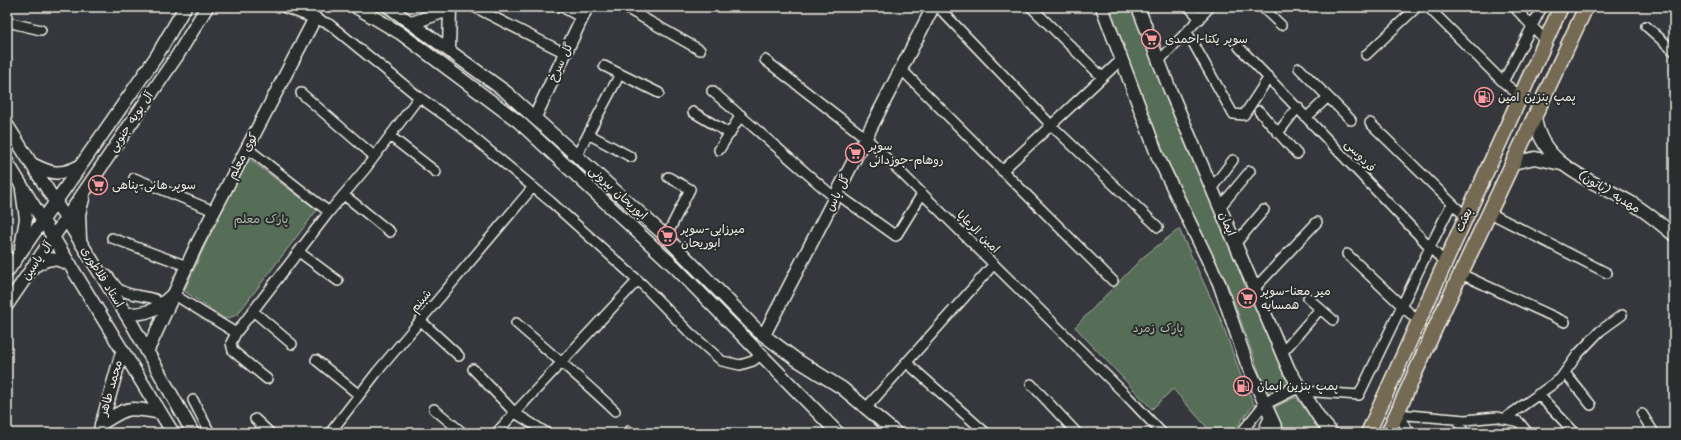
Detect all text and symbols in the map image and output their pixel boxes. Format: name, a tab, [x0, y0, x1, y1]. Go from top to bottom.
supermarket icon: سوپر یکتا-احمدی	[1140, 28, 1162, 50]
place label: سوپر یکتا-احمدی	[1165, 30, 1248, 49]
street label: گل سرخ	[543, 39, 579, 85]
fuel station icon: پمپ بنزین امین	[1473, 86, 1495, 108]
street label: آل بویه جنوبی	[104, 87, 159, 156]
place label: پمپ بنزین امین	[1498, 88, 1576, 107]
street label: کوی معلم	[223, 129, 263, 183]
street label: فردوسی	[1340, 135, 1380, 177]
place label: سوپر روهام-جوزدانی	[868, 137, 944, 170]
supermarket icon: سوپر روهام-جوزدانی	[844, 142, 866, 164]
street label: ابوریحان بیرونی	[584, 161, 652, 225]
street label: مهدیه (باتون)	[1574, 166, 1644, 218]
street label: گل یاس	[821, 171, 855, 215]
supermarket icon: سوپر هانی-پناهی	[87, 174, 109, 196]
place label: سوپر هانی-پناهی	[112, 176, 196, 195]
street label: بعثت	[1450, 205, 1478, 235]
street label: امین الرعایا	[952, 206, 1004, 258]
street label: ایمان	[1214, 209, 1240, 239]
park label: پارک معلم	[234, 210, 288, 229]
place label: میرزایی-سوپر ابوریحان	[680, 220, 745, 253]
supermarket icon: میرزایی-سوپر ابوریحان	[656, 225, 678, 247]
street label: آل یاسین	[17, 237, 58, 284]
street label: استاد فلاطوری	[76, 243, 128, 311]
place label: میر معنا-سوپر همسایه	[1260, 282, 1331, 315]
street label: شبنم	[405, 285, 437, 317]
supermarket icon: میر معنا-سوپر همسایه	[1236, 287, 1258, 309]
park label: پارک زمرد	[1133, 319, 1183, 338]
street label: محمد طاهر	[94, 358, 128, 419]
fuel station icon: پمپ بنزین ایمان	[1232, 375, 1254, 397]
place label: پمپ بنزین ایمان	[1257, 377, 1338, 396]

